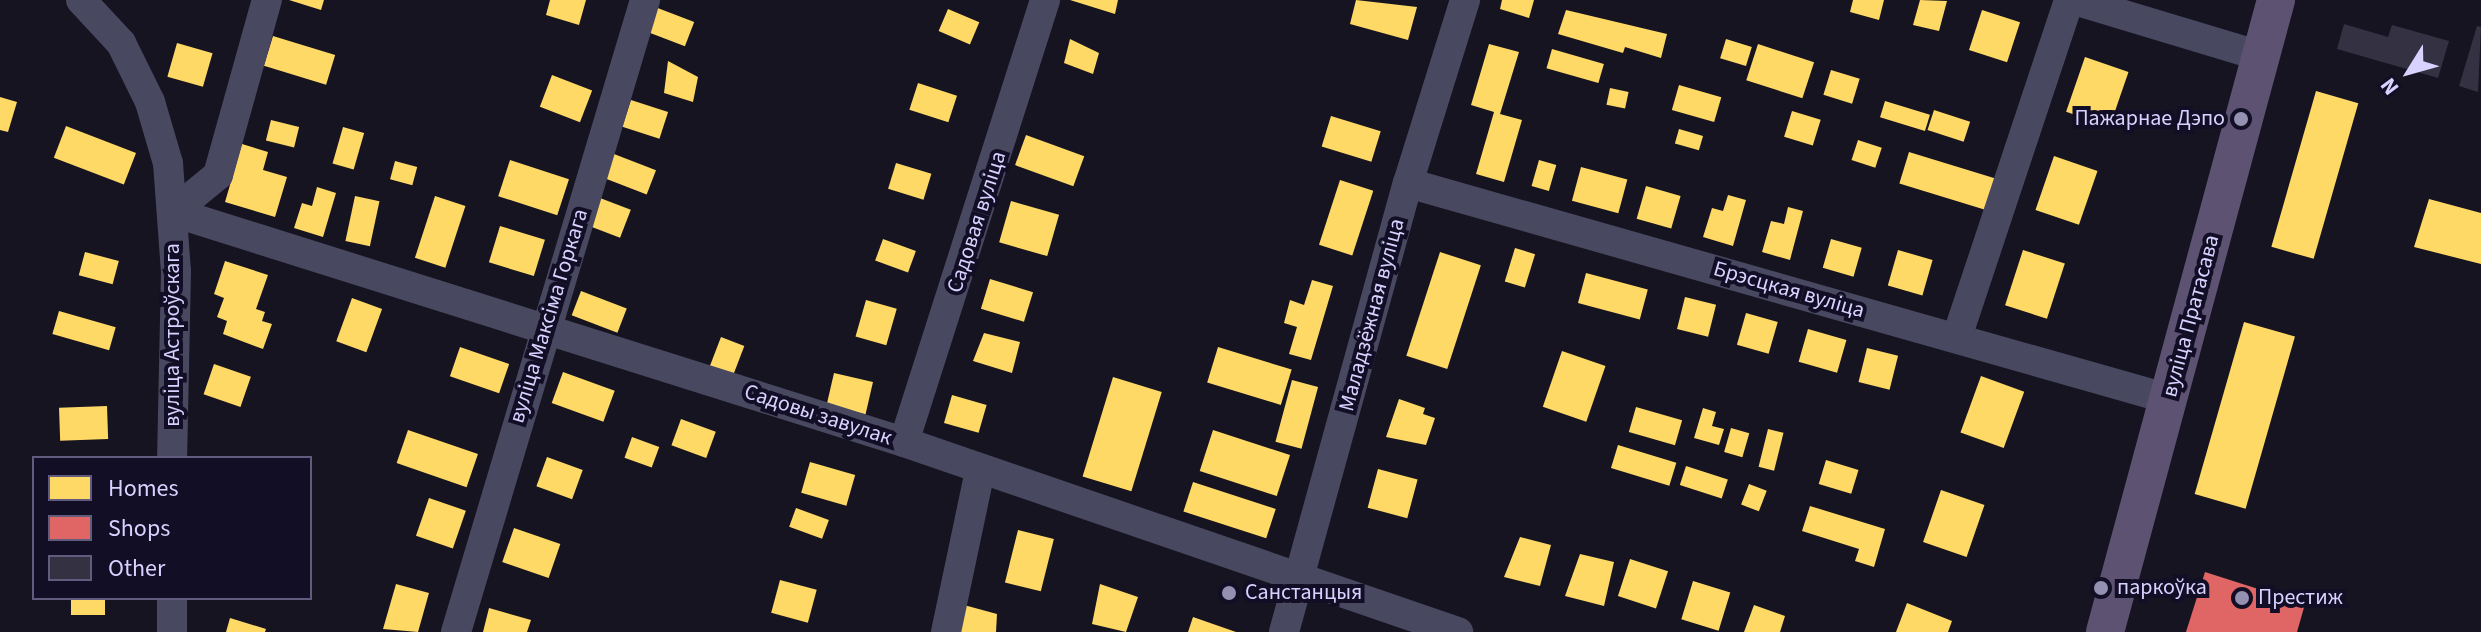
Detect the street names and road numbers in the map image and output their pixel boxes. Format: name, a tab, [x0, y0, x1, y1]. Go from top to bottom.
street label: Садовая вуліца	[942, 148, 1012, 296]
street label: вуліца Максіма Горкага	[504, 206, 594, 426]
street label: Маладзёжная вуліца	[1334, 216, 1410, 414]
street label: вуліца Пратасава	[2157, 232, 2225, 400]
street label: вуліца Астроўскага	[160, 243, 186, 427]
street label: Брэсцкая вуліца	[1710, 256, 1868, 324]
street label: Садовы завулак	[741, 379, 895, 451]

